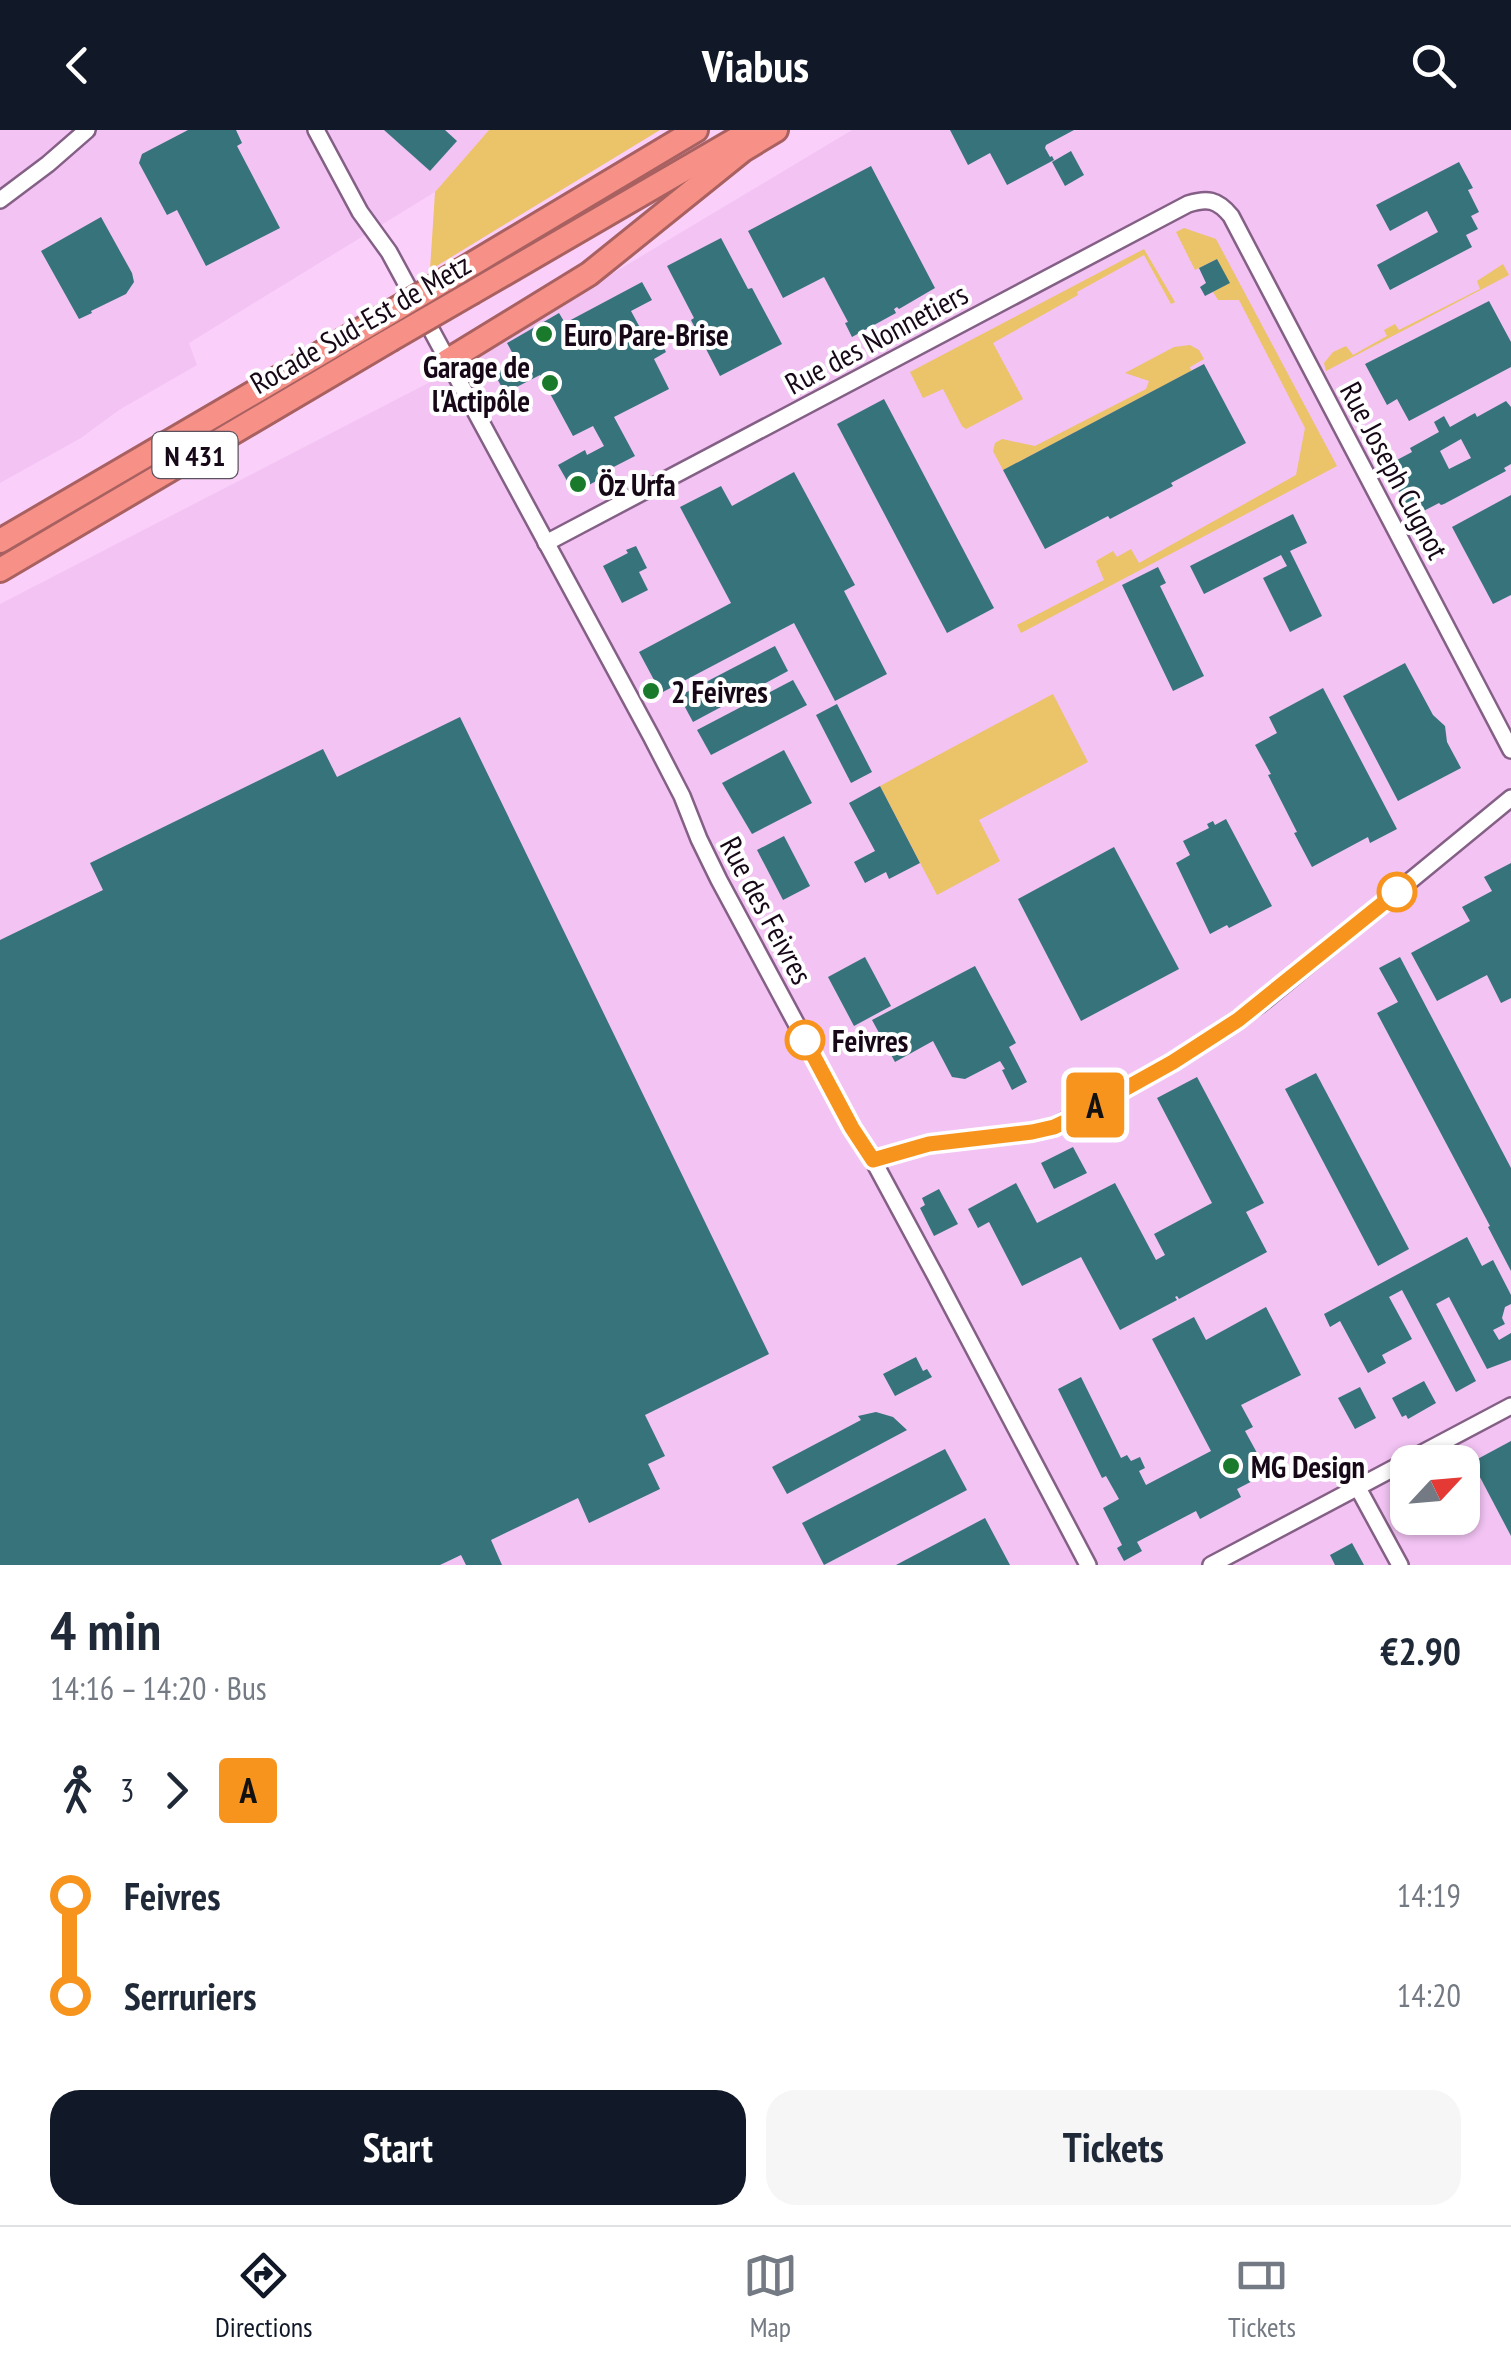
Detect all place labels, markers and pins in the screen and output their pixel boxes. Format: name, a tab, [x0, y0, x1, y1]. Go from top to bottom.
place label: Euro Pare-Brise	[564, 315, 729, 354]
marker: Euro Pare-Brise	[533, 323, 555, 345]
place label: Garage de l'Actipôle	[423, 347, 530, 420]
marker: Garage de l'Actipôle	[539, 372, 561, 394]
place label: Öz Urfa	[598, 465, 676, 504]
marker: Öz Urfa	[567, 473, 589, 495]
place label: 2 Feivres	[671, 672, 768, 711]
marker: 2 Feivres	[640, 680, 662, 702]
unlabelled marker	[1378, 873, 1416, 911]
marker: Feivres	[786, 1021, 824, 1059]
place label: Feivres	[832, 1021, 908, 1060]
place label: MG Design	[1251, 1447, 1365, 1486]
marker: MG Design	[1220, 1455, 1242, 1477]

